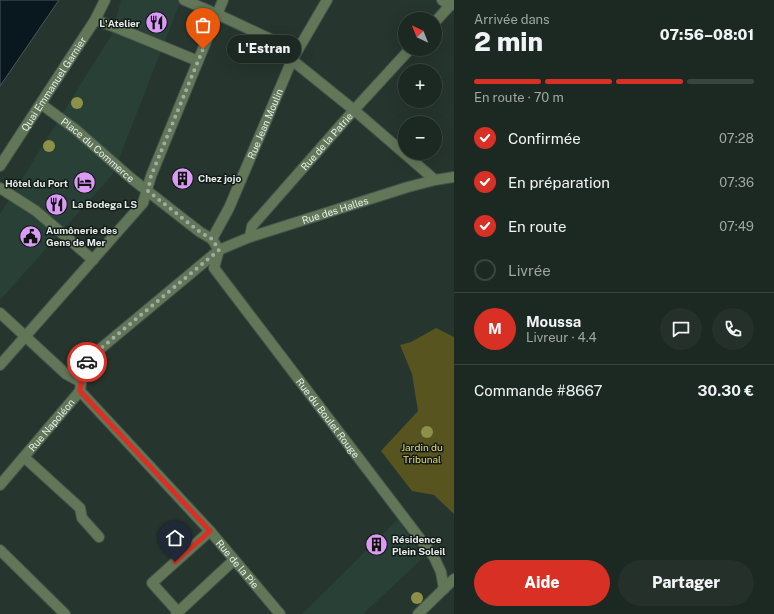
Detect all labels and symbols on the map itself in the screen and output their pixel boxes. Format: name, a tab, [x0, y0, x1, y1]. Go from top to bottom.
pin	[186, 8, 220, 49]
restaurant icon: L'Atelier	[143, 10, 169, 36]
north arrow	[398, 12, 442, 56]
place label: L'Atelier	[99, 17, 140, 29]
street label: Quai Emmanuel Garnier	[18, 34, 89, 133]
callout: L'Estran	[227, 35, 301, 63]
street label: Rue Jean Moulin	[245, 86, 285, 161]
street label: Rue de la Patrie	[298, 110, 355, 173]
street label: Place du Commerce	[59, 115, 137, 185]
building icon: Chez jojo	[170, 165, 196, 191]
hotel icon: Hôtel du Port	[71, 170, 97, 196]
place label: Chez jojo	[198, 172, 241, 184]
place label: Hôtel du Port	[5, 177, 68, 189]
restaurant icon: La Bodega LS	[44, 191, 70, 217]
street label: Rue des Halles	[300, 194, 370, 226]
place label: La Bodega LS	[72, 198, 137, 210]
public building icon: Aumônerie des Gens de Mer	[18, 223, 44, 249]
place label: Aumônerie des Gens de Mer	[46, 224, 117, 248]
courier	[67, 342, 107, 382]
street label: Rue du Boulet Rouge	[294, 376, 362, 460]
street label: Rue Napoléon	[26, 396, 77, 454]
park label: Jardin du Tribunal	[401, 441, 443, 465]
pin	[158, 521, 192, 562]
building icon: Résidence Plein Soleil	[364, 532, 390, 558]
place label: Résidence Plein Soleil	[392, 533, 446, 557]
street label: Rue de la Pie	[214, 537, 262, 591]

